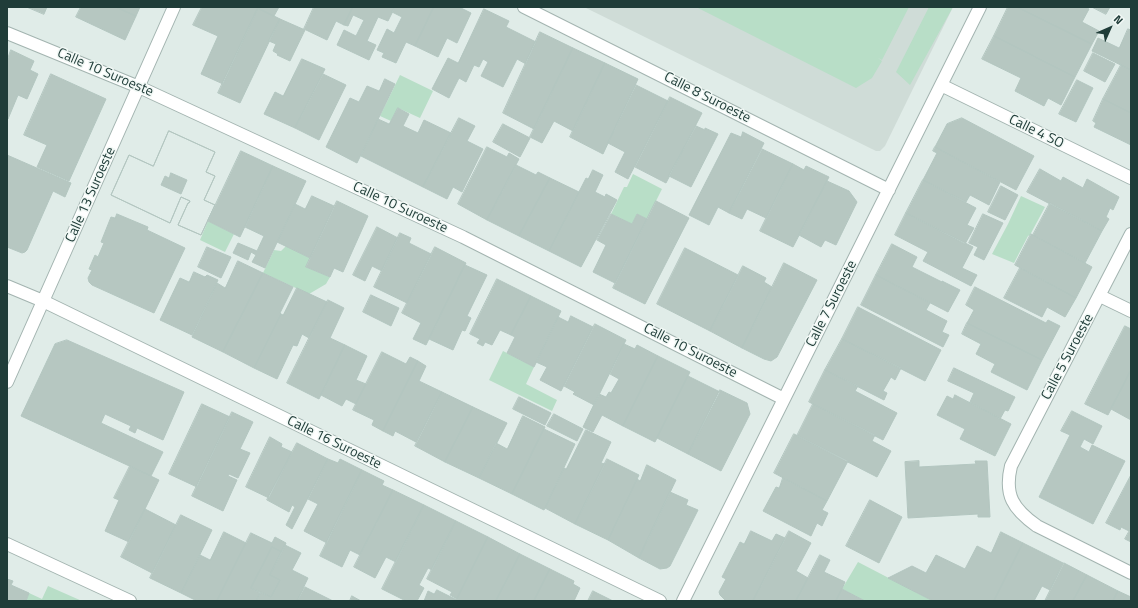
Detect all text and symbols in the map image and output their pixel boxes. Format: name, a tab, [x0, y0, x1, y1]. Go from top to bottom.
north arrow	[1090, 8, 1130, 48]
text: N	[1110, 11, 1127, 28]
street label: Calle 10 Suroeste	[54, 45, 156, 101]
street label: Calle 8 Suroeste	[661, 69, 753, 127]
street label: Calle 4 SO	[1006, 112, 1066, 152]
street label: Calle 13 Suroeste	[62, 145, 120, 245]
street label: Calle 10 Suroeste	[350, 179, 450, 237]
street label: Calle 7 Suroeste	[803, 258, 861, 350]
street label: Calle 5 Suroeste	[1038, 311, 1098, 403]
street label: Calle 10 Suroeste	[640, 320, 740, 382]
street label: Calle 16 Suroeste	[284, 413, 384, 473]

